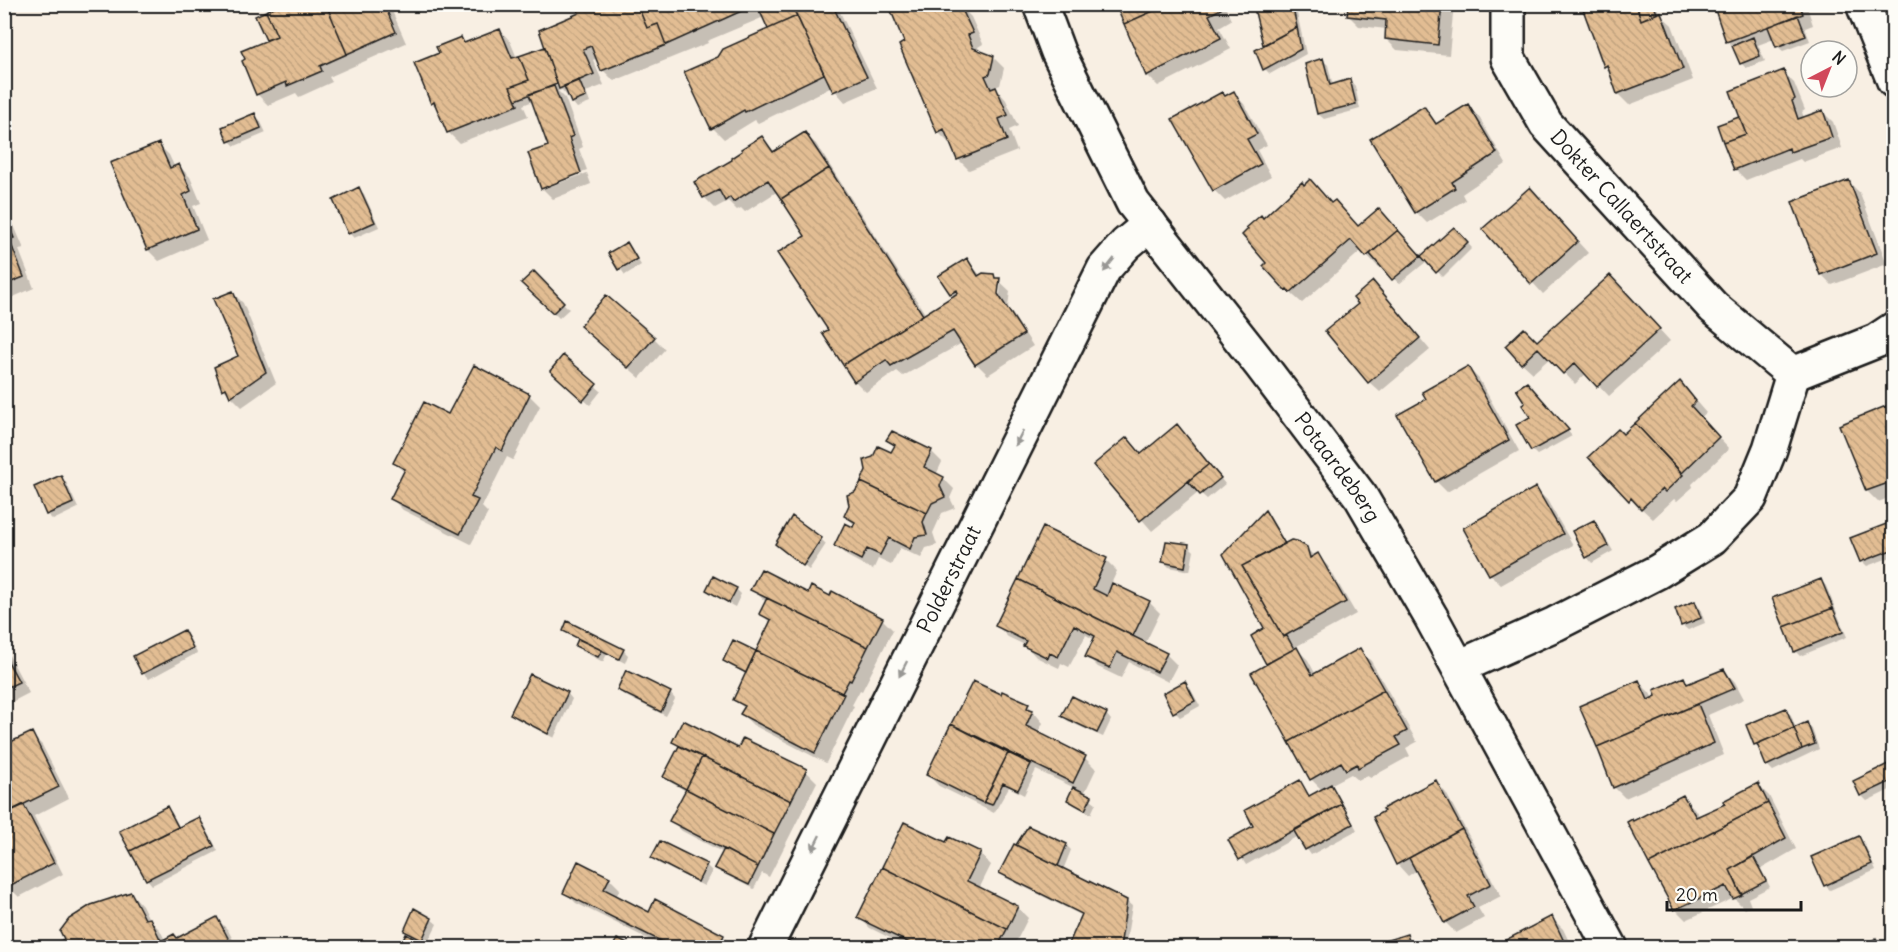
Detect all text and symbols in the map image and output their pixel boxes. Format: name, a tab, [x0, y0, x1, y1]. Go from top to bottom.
north arrow	[1799, 39, 1859, 99]
text: N	[1828, 47, 1850, 69]
street label: Dokter Callaertstraat	[1545, 124, 1699, 289]
one-way arrow	[1102, 257, 1115, 273]
street label: Potaardeberg	[1289, 407, 1387, 527]
one-way arrow	[1015, 430, 1024, 447]
street label: Polderstraat	[910, 521, 987, 637]
one-way arrow	[899, 660, 908, 677]
one-way arrow	[812, 835, 821, 852]
scale bar	[1667, 874, 1800, 912]
text: 20 m	[1676, 883, 1718, 906]

